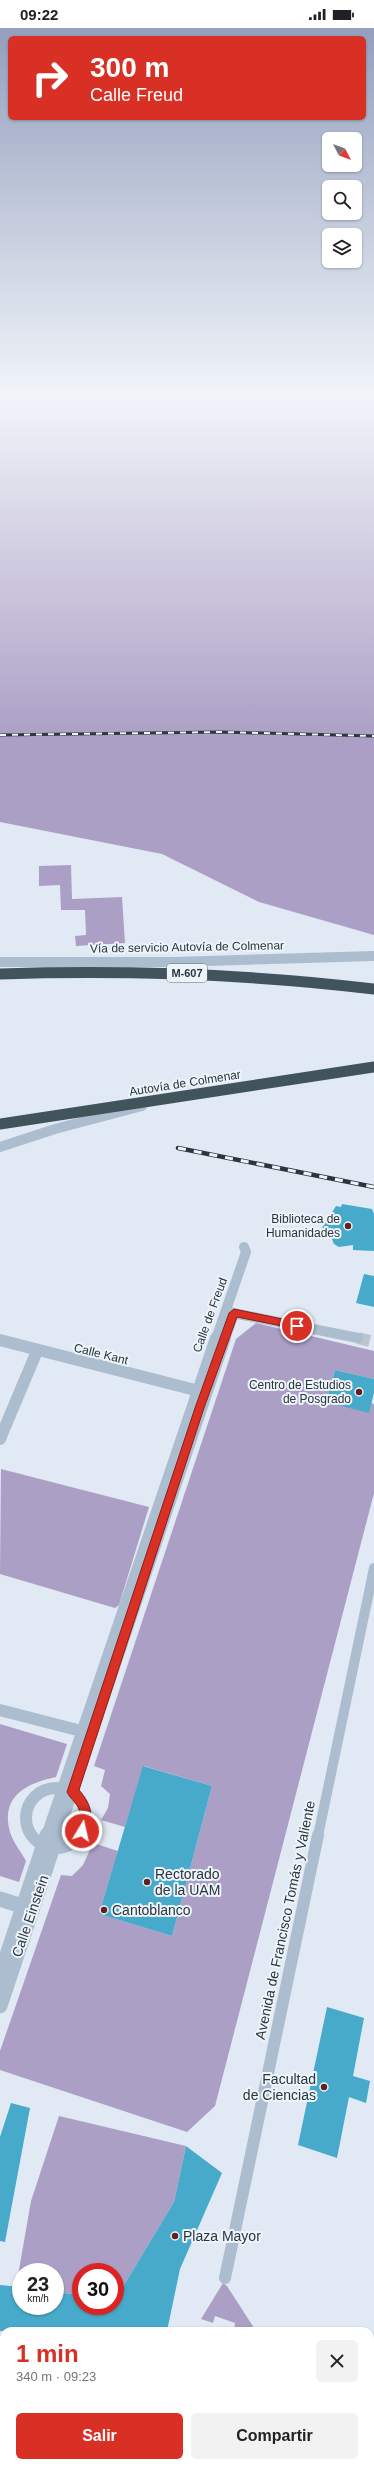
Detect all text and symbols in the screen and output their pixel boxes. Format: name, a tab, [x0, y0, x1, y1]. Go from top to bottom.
text: 09:22	[20, 6, 58, 23]
icon: right	[24, 52, 76, 104]
text: 300 m	[90, 52, 169, 83]
text: Calle Freud	[90, 85, 183, 105]
north arrow	[322, 132, 362, 172]
map controls	[322, 132, 362, 268]
button: search	[322, 180, 362, 220]
button: layers	[322, 228, 362, 268]
street label: Vía de servicio Autovía de Colmenar	[90, 938, 284, 956]
road number: M-607	[167, 964, 207, 982]
street label: Autovía de Colmenar	[128, 1067, 242, 1099]
place label: Biblioteca de Humanidades	[266, 1212, 340, 1240]
marker: Biblioteca de Humanidades	[343, 1221, 353, 1231]
street label: Calle de Freud	[190, 1276, 230, 1354]
pin	[280, 1309, 314, 1343]
icon: arrive	[286, 1315, 308, 1337]
street label: Calle Kant	[72, 1341, 130, 1368]
place label: Centro de Estudios de Posgrado	[249, 1378, 351, 1406]
marker: Centro de Estudios de Posgrado	[354, 1387, 364, 1397]
street label: Avenida de Francisco Tomás y Valiente	[252, 1799, 318, 2041]
position arrow	[61, 1810, 103, 1852]
place label: Rectorado de la UAM	[155, 1866, 220, 1898]
street label: Calle Einstein	[9, 1873, 51, 1959]
marker: Rectorado de la UAM	[142, 1877, 152, 1887]
place label: Cantoblanco	[112, 1902, 191, 1918]
marker: Cantoblanco	[99, 1905, 109, 1915]
place label: Facultad de Ciencias	[243, 2071, 316, 2103]
marker: Facultad de Ciencias	[319, 2082, 329, 2092]
place label: Plaza Mayor	[183, 2228, 261, 2244]
marker: Plaza Mayor	[170, 2231, 180, 2241]
speed limit sign: 30	[72, 2263, 124, 2315]
text: 23	[27, 2273, 49, 2295]
text: km/h	[27, 2293, 49, 2304]
text: 1 min	[16, 2340, 79, 2367]
button: close	[316, 2340, 358, 2382]
text: 340 m · 09:23	[16, 2369, 96, 2384]
button: Salir	[16, 2413, 183, 2459]
button: Compartir	[191, 2413, 358, 2459]

